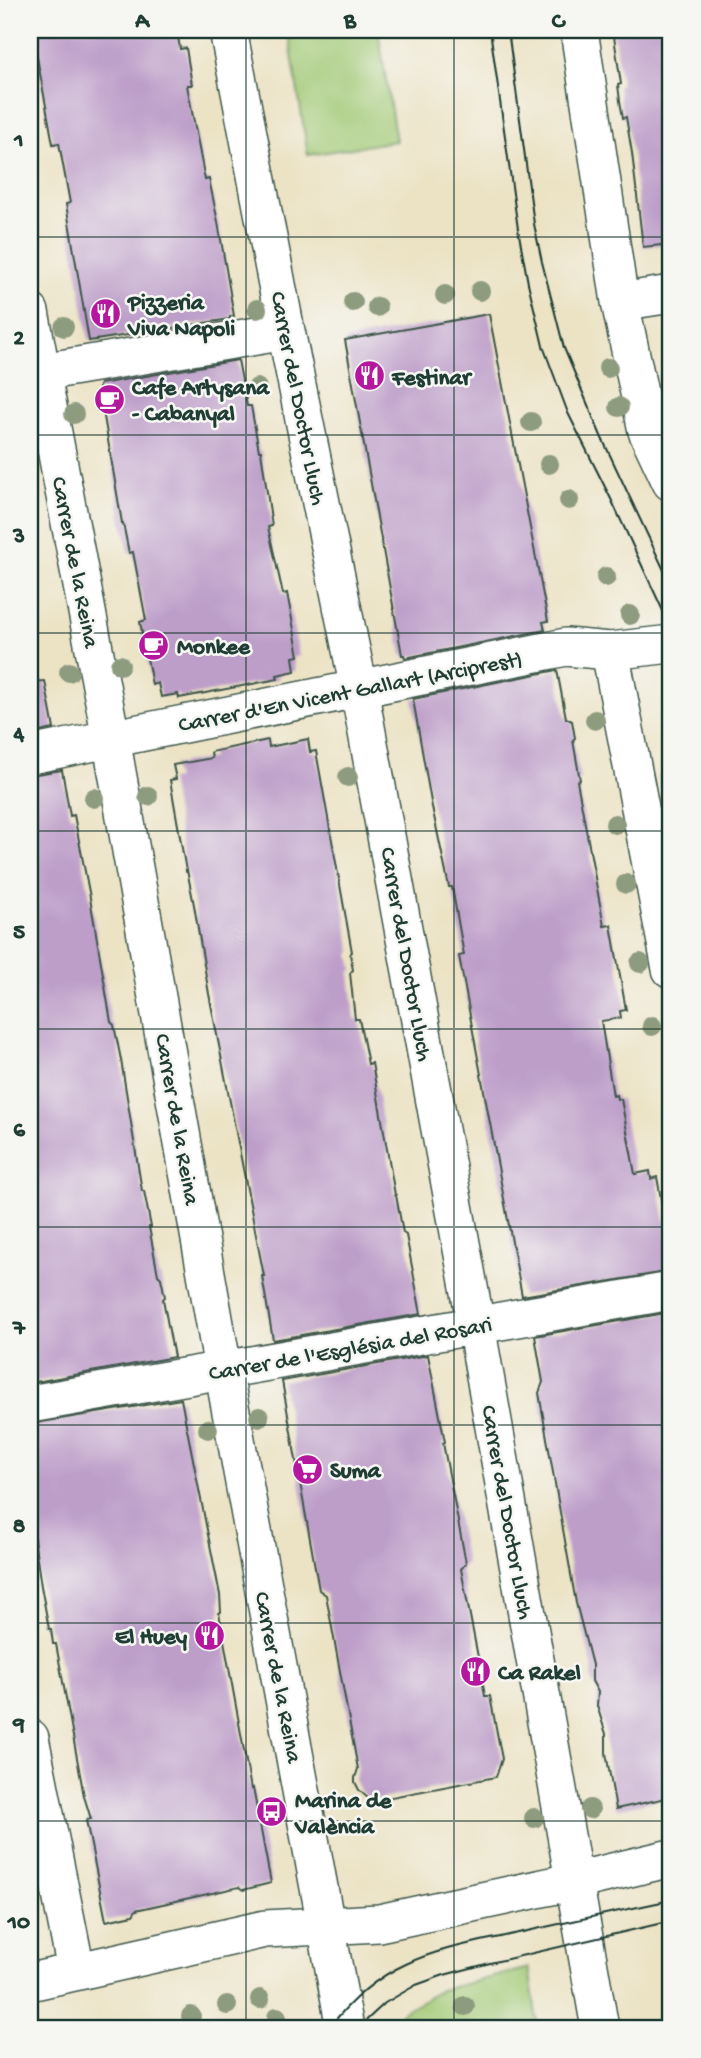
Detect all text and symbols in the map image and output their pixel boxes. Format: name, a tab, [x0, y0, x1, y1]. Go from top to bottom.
text: A	[134, 9, 150, 36]
text: B	[343, 9, 357, 36]
text: C	[552, 9, 567, 36]
text: 1	[13, 128, 24, 155]
street label: Carrer del Doctor Lluch	[263, 290, 331, 508]
place label: Pizzeria Viva Napoli	[126, 291, 235, 344]
restaurant icon: Pizzeria Viva Napoli	[88, 297, 122, 331]
text: 2	[13, 326, 25, 353]
restaurant icon: Festinar	[352, 359, 386, 393]
place label: Festinar	[391, 366, 473, 393]
place label: Cafe Artysana - Cabanyal	[132, 376, 270, 429]
cafe icon: Cafe Artysana - Cabanyal	[92, 382, 126, 416]
street label: Carrer de la Reina	[44, 475, 104, 652]
text: 3	[12, 524, 25, 551]
cafe icon: Monkee	[137, 628, 171, 662]
place label: Monkee	[177, 635, 251, 662]
street label: Carrer d'En Vicent Gallart (Arciprest)	[176, 647, 525, 740]
text: 4	[13, 722, 25, 749]
street label: Carrer del Doctor Lluch	[372, 845, 437, 1064]
text: 5	[13, 920, 25, 947]
street label: Carrer de la Reina	[147, 1032, 204, 1209]
text: 6	[13, 1118, 26, 1145]
street label: Carrer de l'Església del Rosari	[207, 1312, 494, 1389]
text: 7	[12, 1316, 26, 1343]
street label: Carrer del Doctor Lluch	[473, 1403, 538, 1622]
supermarket icon: Suma	[290, 1452, 324, 1486]
place label: Suma	[330, 1459, 382, 1486]
text: 8	[13, 1514, 26, 1541]
street label: Carrer de la Reina	[247, 1590, 307, 1767]
restaurant icon: El Huey	[193, 1618, 227, 1652]
place label: El Huey	[115, 1625, 188, 1652]
restaurant icon: Ca Rakel	[458, 1654, 492, 1688]
place label: Ca Rakel	[498, 1661, 581, 1688]
text: 9	[12, 1712, 25, 1739]
place label: Marina de València	[294, 1789, 392, 1842]
bus stop icon: Marina de València	[255, 1795, 289, 1829]
text: 10	[7, 1910, 30, 1937]

